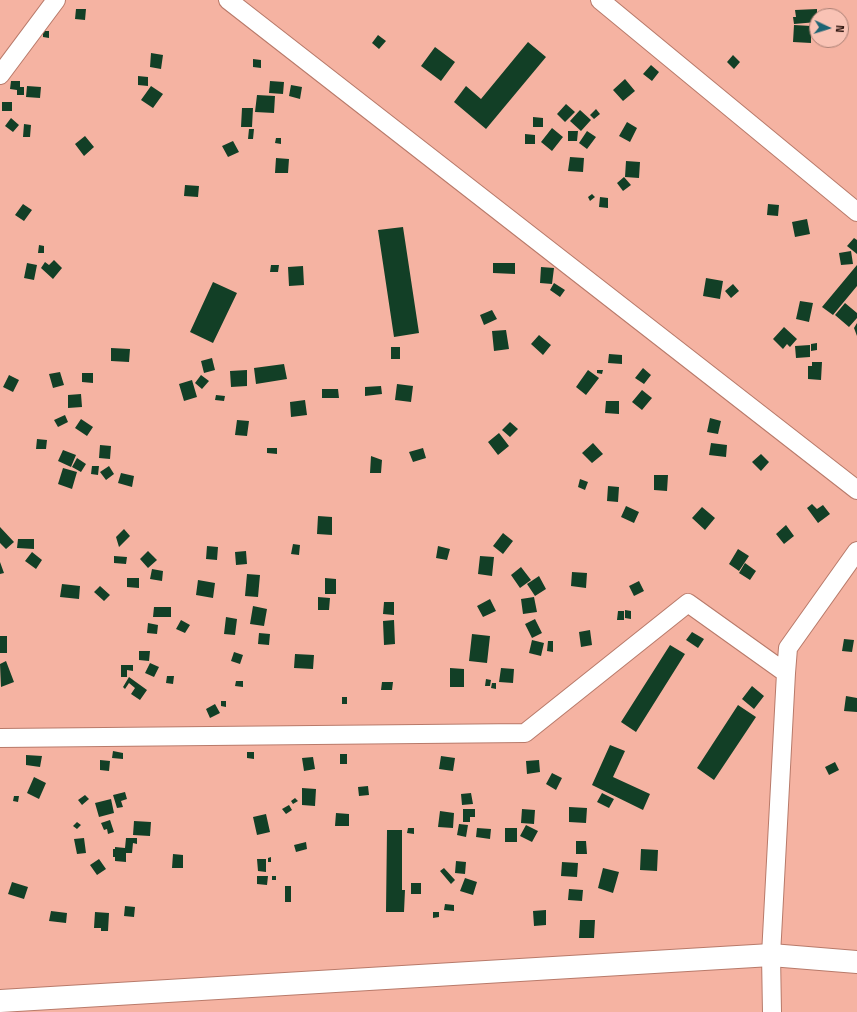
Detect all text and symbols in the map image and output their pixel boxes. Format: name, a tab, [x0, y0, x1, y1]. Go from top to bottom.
north arrow	[809, 8, 849, 48]
text: N	[832, 24, 848, 33]

